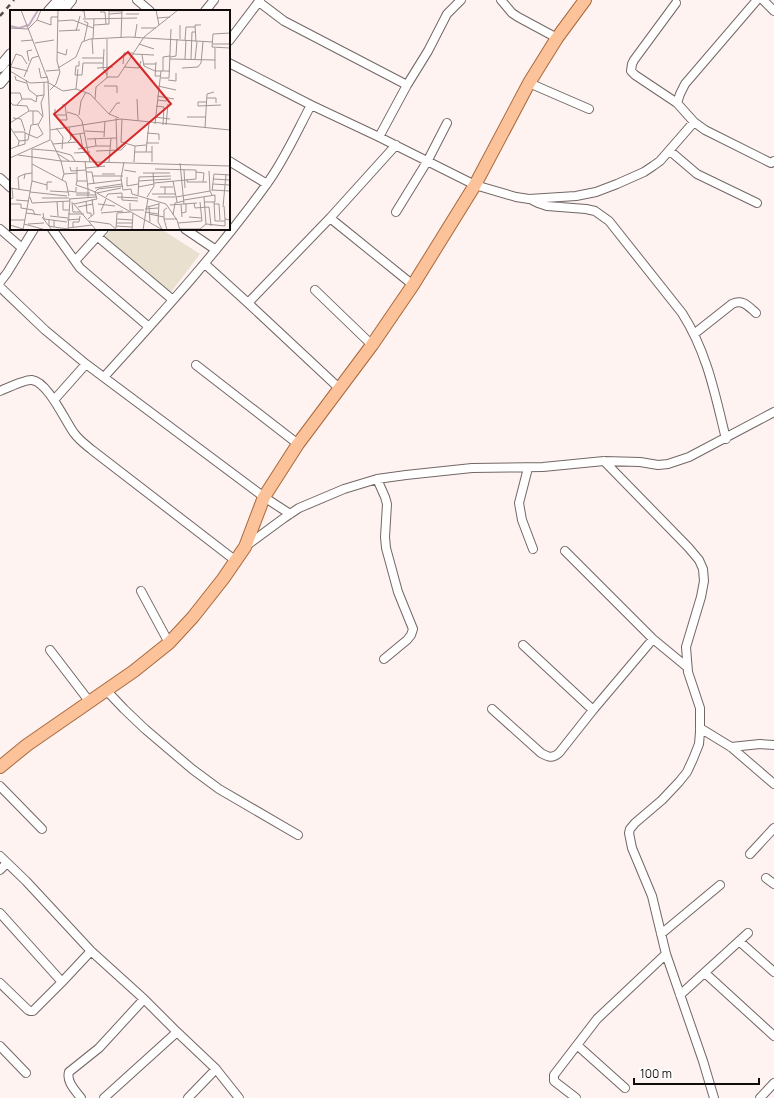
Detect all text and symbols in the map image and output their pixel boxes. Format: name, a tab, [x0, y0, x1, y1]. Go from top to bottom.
inset map	[10, 10, 230, 230]
scale bar	[634, 1060, 759, 1086]
text: 100 m	[640, 1065, 672, 1082]

